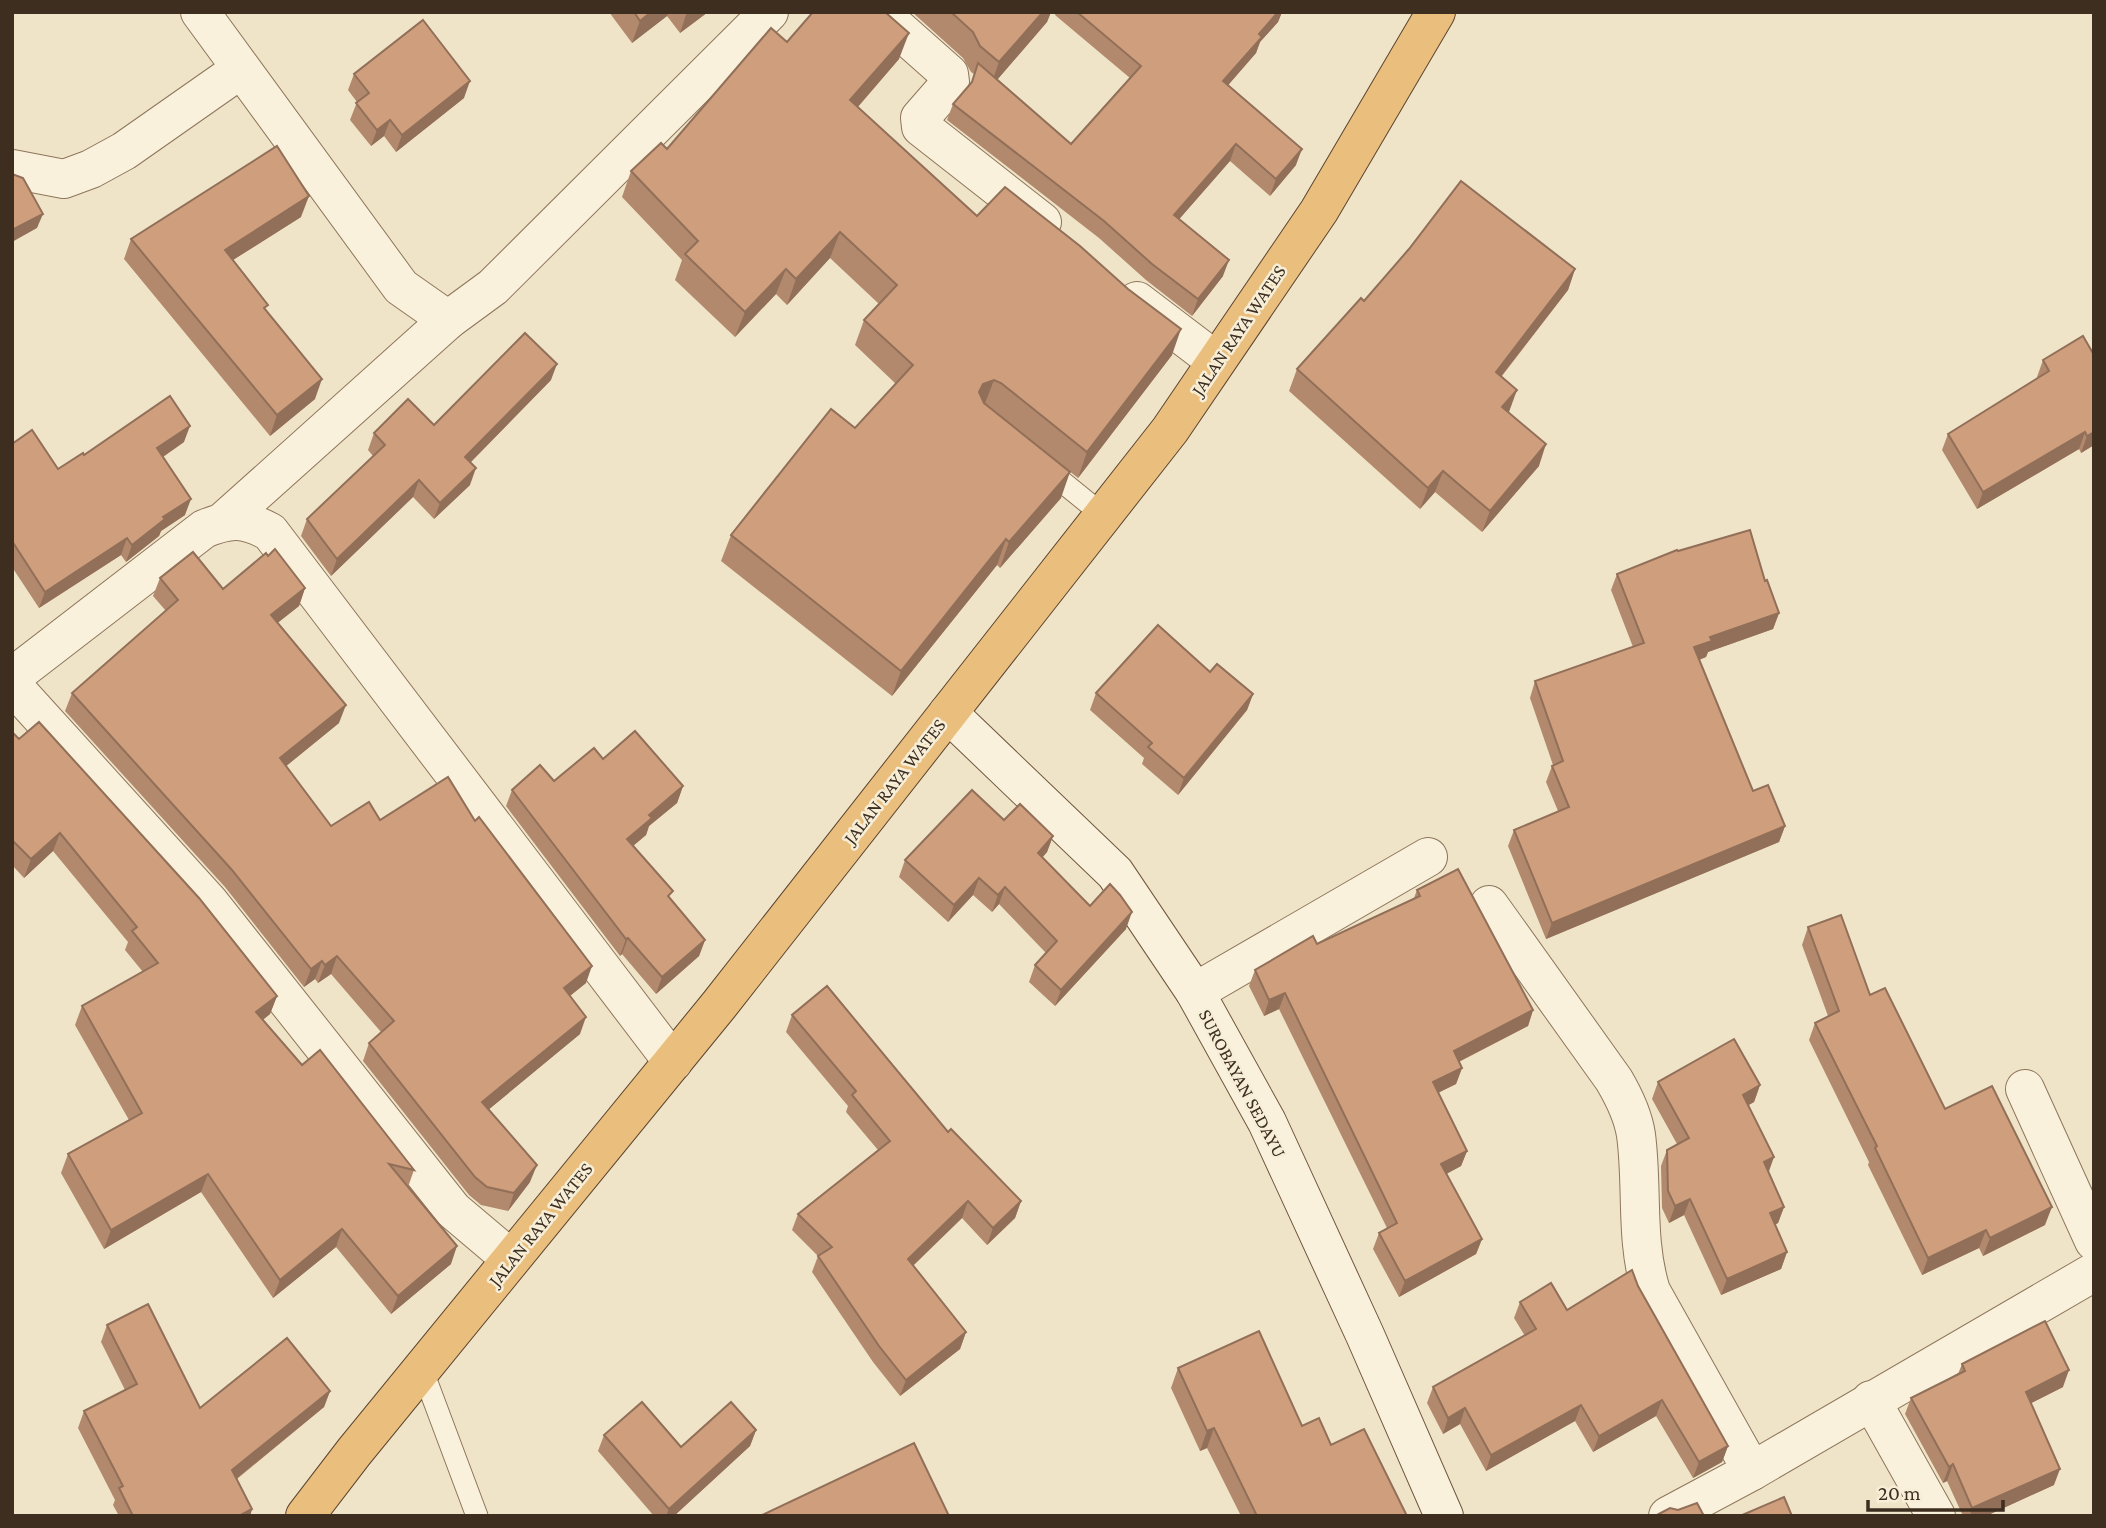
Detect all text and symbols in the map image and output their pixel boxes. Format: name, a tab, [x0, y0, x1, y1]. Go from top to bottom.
street label: JALAN RAYA WATES	[1186, 261, 1290, 401]
street label: JALAN RAYA WATES	[838, 715, 950, 850]
street label: SUROBAYAN SEDAYU	[1195, 1006, 1291, 1161]
street label: JALAN RAYA WATES	[483, 1158, 597, 1292]
scale bar	[1868, 1468, 2003, 1512]
text: 20 m	[1878, 1481, 1921, 1505]

